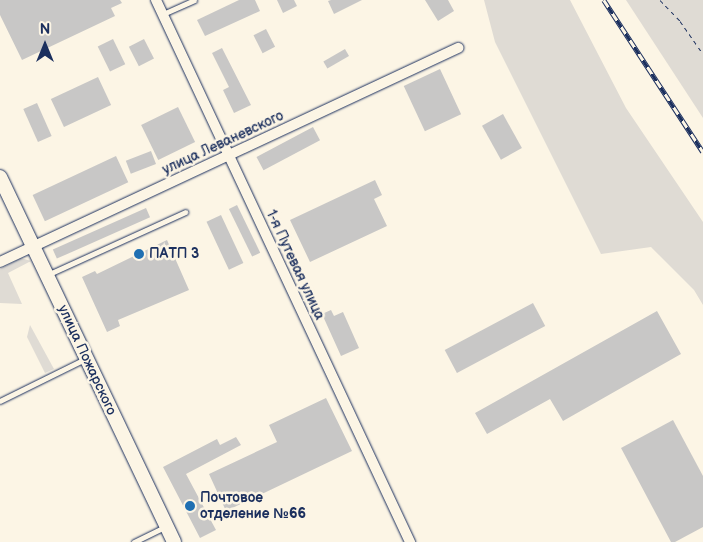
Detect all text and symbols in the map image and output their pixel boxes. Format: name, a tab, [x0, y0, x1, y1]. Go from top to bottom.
north arrow	[20, 20, 70, 70]
text: N	[40, 21, 50, 38]
street label: улица Леваневского	[160, 108, 286, 178]
street label: 1-я Путевая улица	[262, 207, 328, 323]
place label: ПАТП 3	[149, 246, 199, 262]
marker: ПАТП 3	[133, 248, 145, 260]
street label: улица Пожарского	[54, 302, 120, 418]
place label: Почтовое отделение №66	[200, 490, 306, 522]
marker: Почтовое отделение №66	[184, 500, 196, 512]

